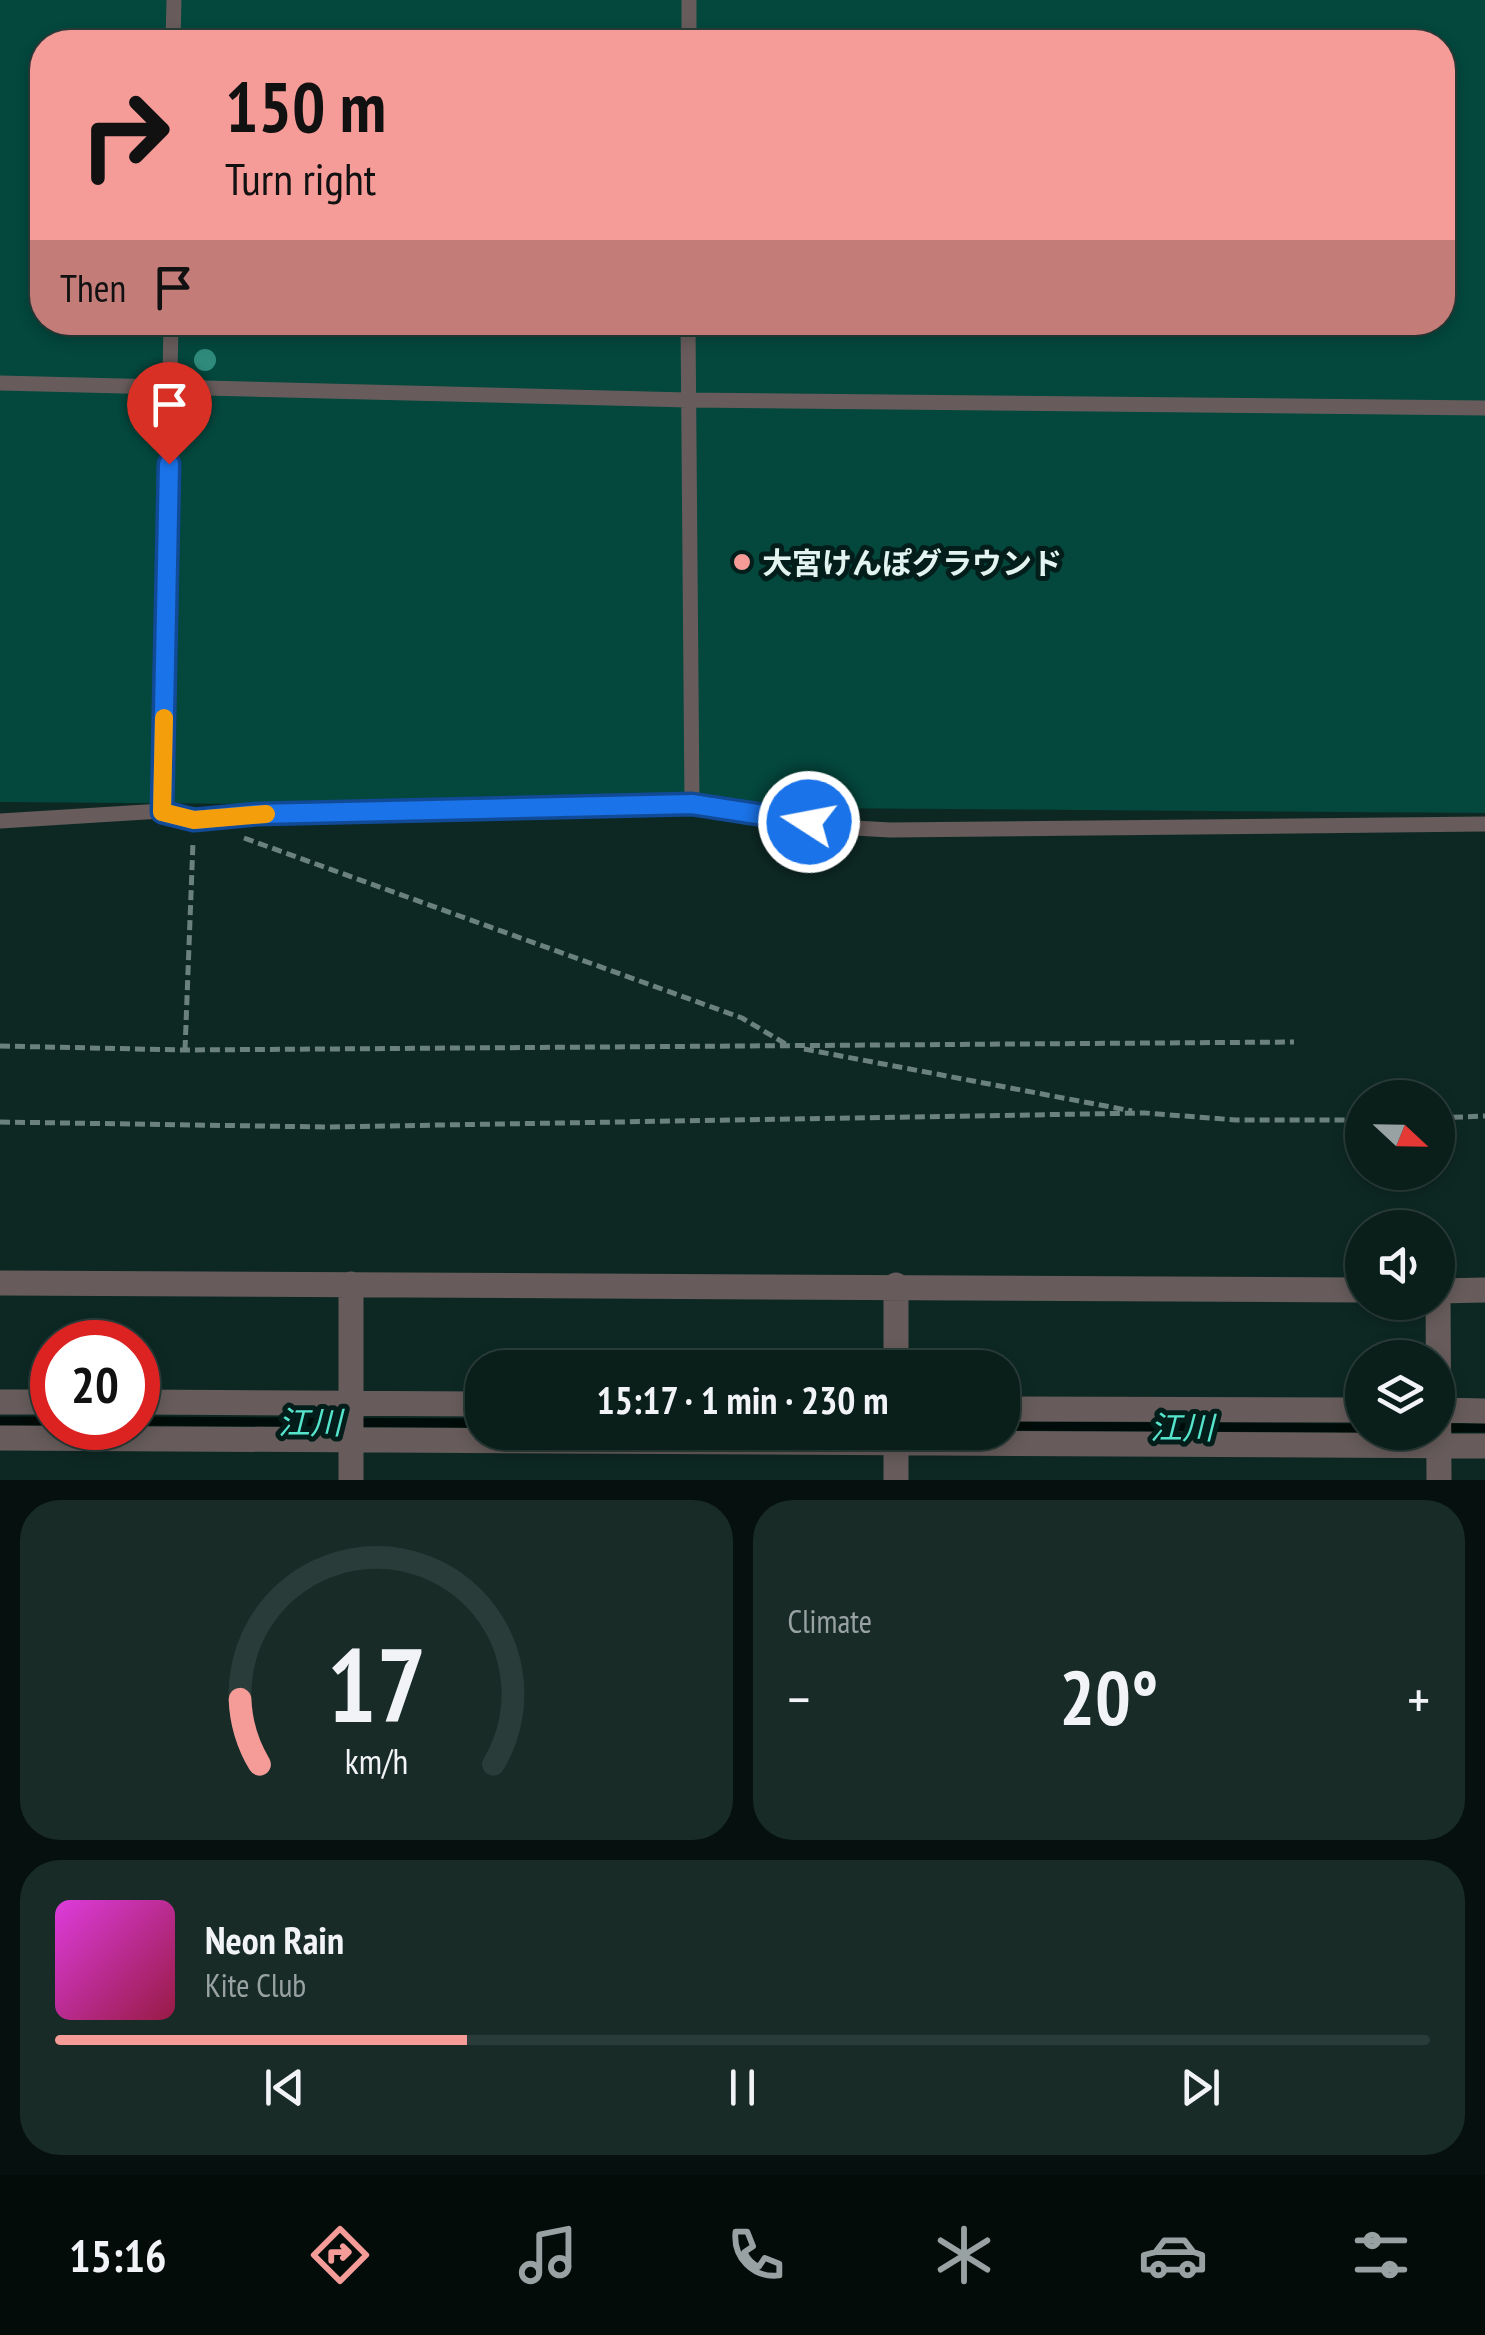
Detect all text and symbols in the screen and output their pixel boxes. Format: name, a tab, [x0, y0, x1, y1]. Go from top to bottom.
text: 150 m	[225, 61, 386, 151]
icon: right	[60, 70, 190, 200]
text: Turn right	[225, 149, 376, 207]
icon: arrive	[146, 260, 201, 315]
text: Then	[60, 263, 126, 312]
pin	[127, 362, 212, 465]
icon: arrive	[142, 377, 197, 432]
place label: 大宮けんぽグラウンド	[762, 543, 1062, 582]
marker: 大宮けんぽグラウンド	[731, 551, 753, 573]
position arrow	[757, 770, 861, 874]
north arrow	[1345, 1080, 1455, 1190]
map controls	[1345, 1080, 1455, 1450]
button: sound	[1345, 1210, 1455, 1320]
speed limit sign: 20	[30, 1320, 160, 1450]
button: layers	[1345, 1340, 1455, 1450]
text: 15:17 · 1 min · 230 m	[596, 1375, 889, 1424]
water label: 江川	[278, 1401, 345, 1443]
water label: 江川	[1150, 1406, 1217, 1448]
text: Climate	[788, 1600, 872, 1642]
text: 17	[327, 1616, 426, 1751]
text: 20°	[1059, 1649, 1158, 1746]
text: −	[788, 1663, 810, 1734]
text: +	[1407, 1663, 1430, 1734]
text: km/h	[345, 1738, 408, 1784]
text: Neon Rain	[205, 1915, 344, 1964]
text: Kite Club	[205, 1964, 306, 2006]
icon: previous	[257, 2060, 312, 2115]
icon: pause	[715, 2060, 770, 2115]
icon: next	[1173, 2060, 1228, 2115]
icon: directions	[305, 2220, 375, 2290]
icon: music	[513, 2220, 583, 2290]
icon: phone	[721, 2220, 791, 2290]
icon: climate	[929, 2220, 999, 2290]
icon: car	[1138, 2220, 1208, 2290]
icon: filters	[1346, 2220, 1416, 2290]
text: 15:16	[69, 2226, 166, 2284]

